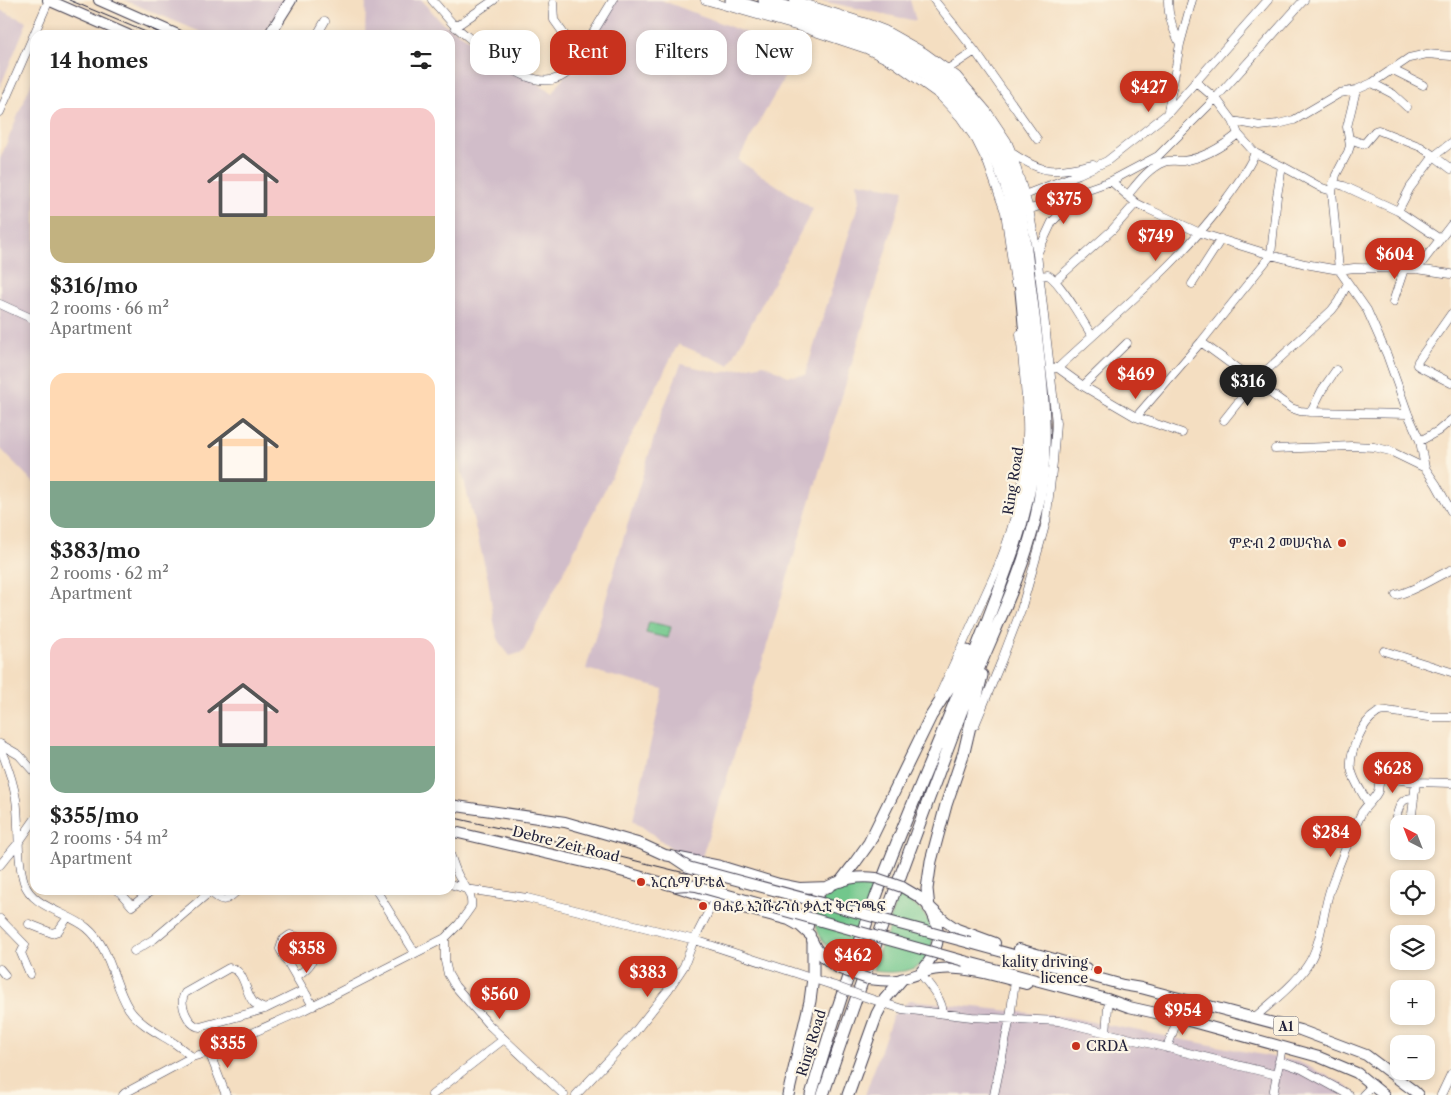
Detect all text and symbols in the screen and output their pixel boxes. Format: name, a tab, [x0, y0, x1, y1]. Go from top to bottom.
chip: Buy	[470, 30, 540, 75]
chip: Rent	[550, 30, 626, 75]
chip: Filters	[636, 30, 727, 75]
chip: New	[737, 30, 812, 75]
icon: filters	[407, 46, 435, 74]
text: 14 homes	[50, 48, 148, 73]
pin: $427	[1119, 70, 1179, 113]
text: $427	[1131, 77, 1167, 97]
icon: home	[198, 140, 288, 230]
pin: $375	[1034, 182, 1094, 225]
text: $375	[1046, 189, 1082, 209]
pin: $749	[1126, 220, 1186, 262]
text: $749	[1138, 226, 1174, 246]
pin: $604	[1365, 238, 1425, 280]
text: $604	[1376, 244, 1414, 264]
text: $316/mo	[50, 273, 138, 298]
text: 2 rooms · 66 m²	[50, 298, 169, 318]
text: Apartment	[50, 318, 132, 338]
pin: $469	[1106, 358, 1166, 400]
text: $469	[1117, 364, 1155, 384]
pin: $316	[1218, 364, 1278, 407]
text: $316	[1231, 371, 1265, 391]
icon: home	[198, 405, 288, 495]
street label: Ring Road	[999, 445, 1027, 516]
place label: ምድብ 2 መሠናክል	[1229, 534, 1332, 552]
marker: ምድብ 2 መሠናክል	[1336, 537, 1348, 549]
text: $383/mo	[50, 538, 140, 563]
text: 2 rooms · 62 m²	[50, 563, 169, 583]
text: Apartment	[50, 583, 132, 603]
icon: home	[198, 670, 288, 760]
pin: $628	[1363, 752, 1423, 794]
text: $628	[1374, 758, 1412, 778]
text: $355/mo	[50, 803, 139, 828]
north arrow	[1390, 815, 1435, 860]
map controls	[1390, 815, 1435, 1080]
pin: $284	[1301, 816, 1361, 858]
street label: Debre Zeit Road	[511, 822, 622, 866]
text: $284	[1312, 822, 1350, 842]
text: 2 rooms · 54 m²	[50, 828, 168, 848]
text: Apartment	[50, 848, 132, 868]
button: locate	[1390, 870, 1435, 915]
place label: አርሴማ ሆቴል	[651, 873, 725, 891]
marker: አርሴማ ሆቴል	[635, 876, 647, 888]
place label: ፀሐይ ኢንሹራንስ ቃሊቲ ቅርንጫፍ	[713, 897, 886, 915]
marker: ፀሐይ ኢንሹራንስ ቃሊቲ ቅርንጫፍ	[697, 900, 709, 912]
button: layers	[1390, 925, 1435, 970]
pin: $358	[277, 932, 337, 974]
text: $358	[289, 938, 325, 958]
pin: $462	[823, 938, 883, 981]
text: $462	[834, 945, 872, 965]
place label: kality driving licence	[1002, 953, 1089, 987]
pin: $383	[618, 956, 678, 998]
text: $383	[630, 962, 666, 982]
marker: kality driving licence	[1092, 964, 1104, 976]
pin: $560	[470, 978, 530, 1020]
button: +	[1390, 980, 1435, 1025]
text: $560	[481, 984, 519, 1004]
pin: $954	[1153, 994, 1213, 1036]
text: $954	[1165, 1000, 1201, 1020]
street label: Ring Road	[792, 1007, 830, 1079]
road number: A1	[1274, 1016, 1298, 1036]
pin: $355	[198, 1026, 258, 1069]
text: $355	[210, 1033, 246, 1053]
button: −	[1390, 1035, 1435, 1080]
place label: CRDA	[1086, 1037, 1129, 1055]
marker: CRDA	[1070, 1040, 1082, 1052]

